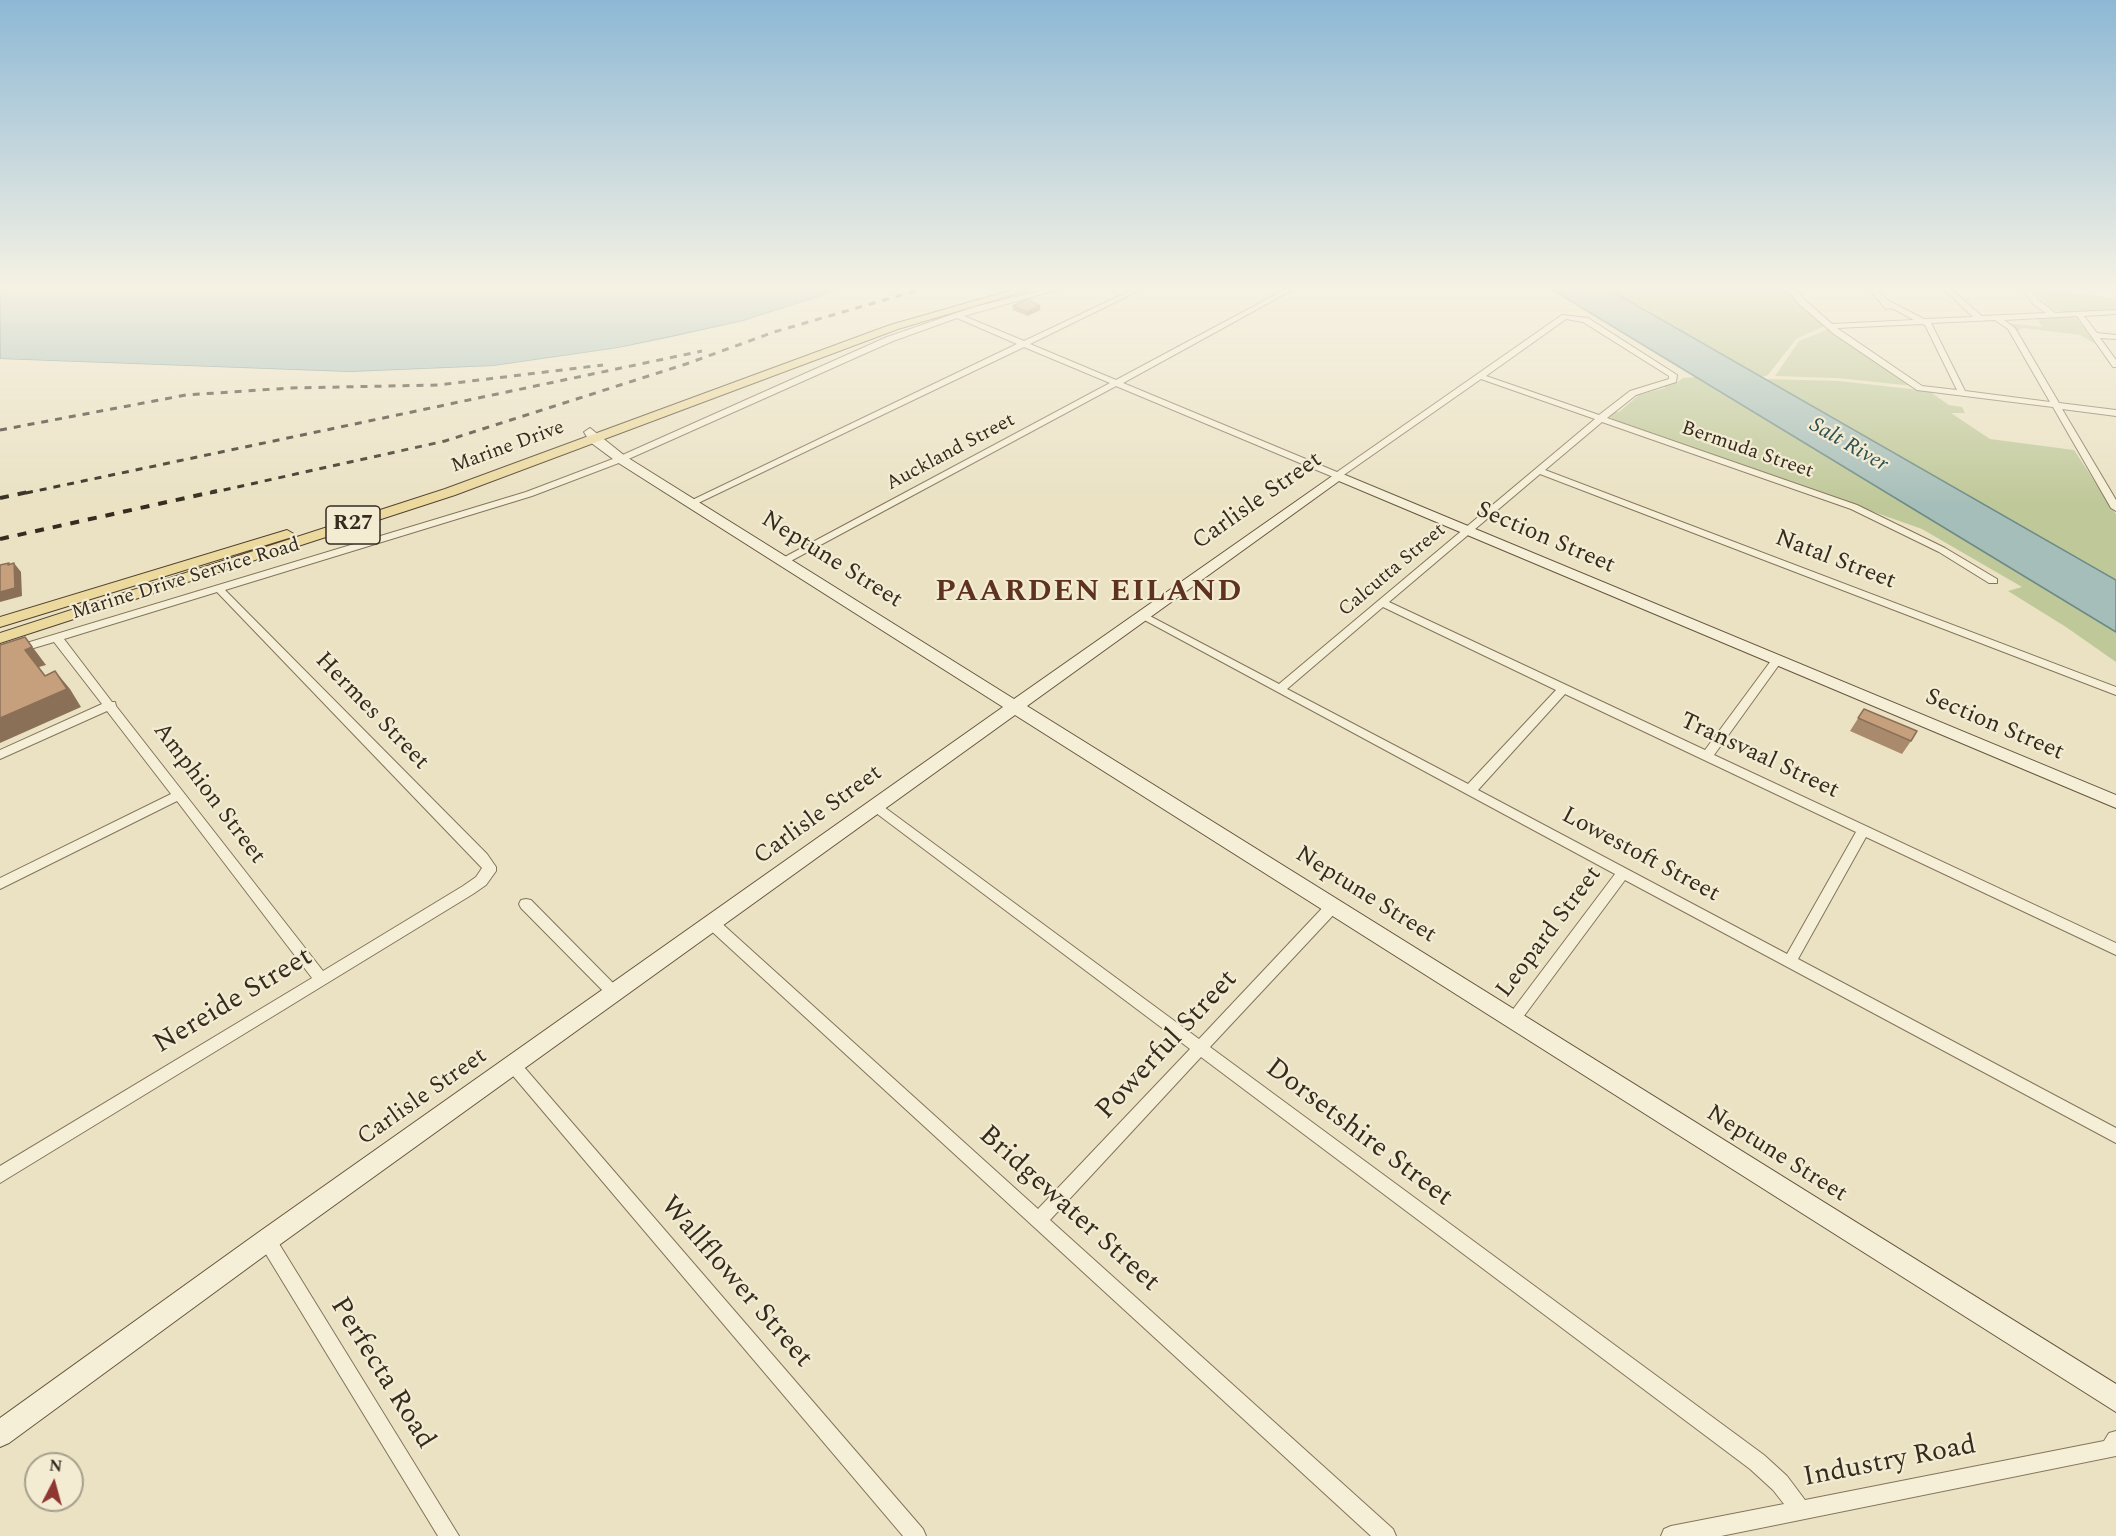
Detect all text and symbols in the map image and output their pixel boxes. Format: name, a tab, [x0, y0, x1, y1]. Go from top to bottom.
street label: Auckland Street	[883, 409, 1019, 497]
water label: Salt River	[1804, 413, 1892, 479]
street label: Marine Drive	[448, 416, 568, 480]
street label: Bermuda Street	[1678, 417, 1816, 485]
street label: Carlisle Street	[1188, 447, 1328, 557]
street label: Section Street	[1471, 497, 1619, 581]
road number: R27	[326, 506, 380, 544]
street label: Neptune Street	[755, 506, 907, 616]
street label: Calcutta Street	[1335, 519, 1451, 623]
street label: Natal Street	[1771, 525, 1899, 597]
street label: Marine Drive Service Road	[69, 534, 303, 626]
district label: PAARDEN EILAND	[935, 576, 1243, 612]
street label: Hermes Street	[308, 647, 434, 777]
street label: Section Street	[1920, 684, 2068, 768]
street label: Transvaal Street	[1675, 708, 1843, 806]
street label: Amphion Street	[145, 718, 271, 870]
street label: Carlisle Street	[749, 760, 889, 872]
street label: Lowestoft Street	[1556, 802, 1724, 910]
street label: Neptune Street	[1289, 841, 1441, 951]
street label: Leopard Street	[1491, 862, 1609, 1004]
street label: Nereide Street	[149, 941, 319, 1063]
street label: Powerful Street	[1090, 964, 1246, 1128]
street label: Carlisle Street	[353, 1043, 493, 1153]
street label: Dorsetshire Street	[1258, 1053, 1458, 1215]
street label: Neptune Street	[1700, 1100, 1852, 1210]
street label: Bridgewater Street	[970, 1120, 1166, 1300]
street label: Wallflower Street	[651, 1190, 819, 1376]
street label: Perfecta Road	[321, 1292, 441, 1456]
street label: Industry Road	[1801, 1430, 1979, 1496]
north arrow	[24, 1452, 84, 1512]
text: N	[48, 1453, 63, 1479]

